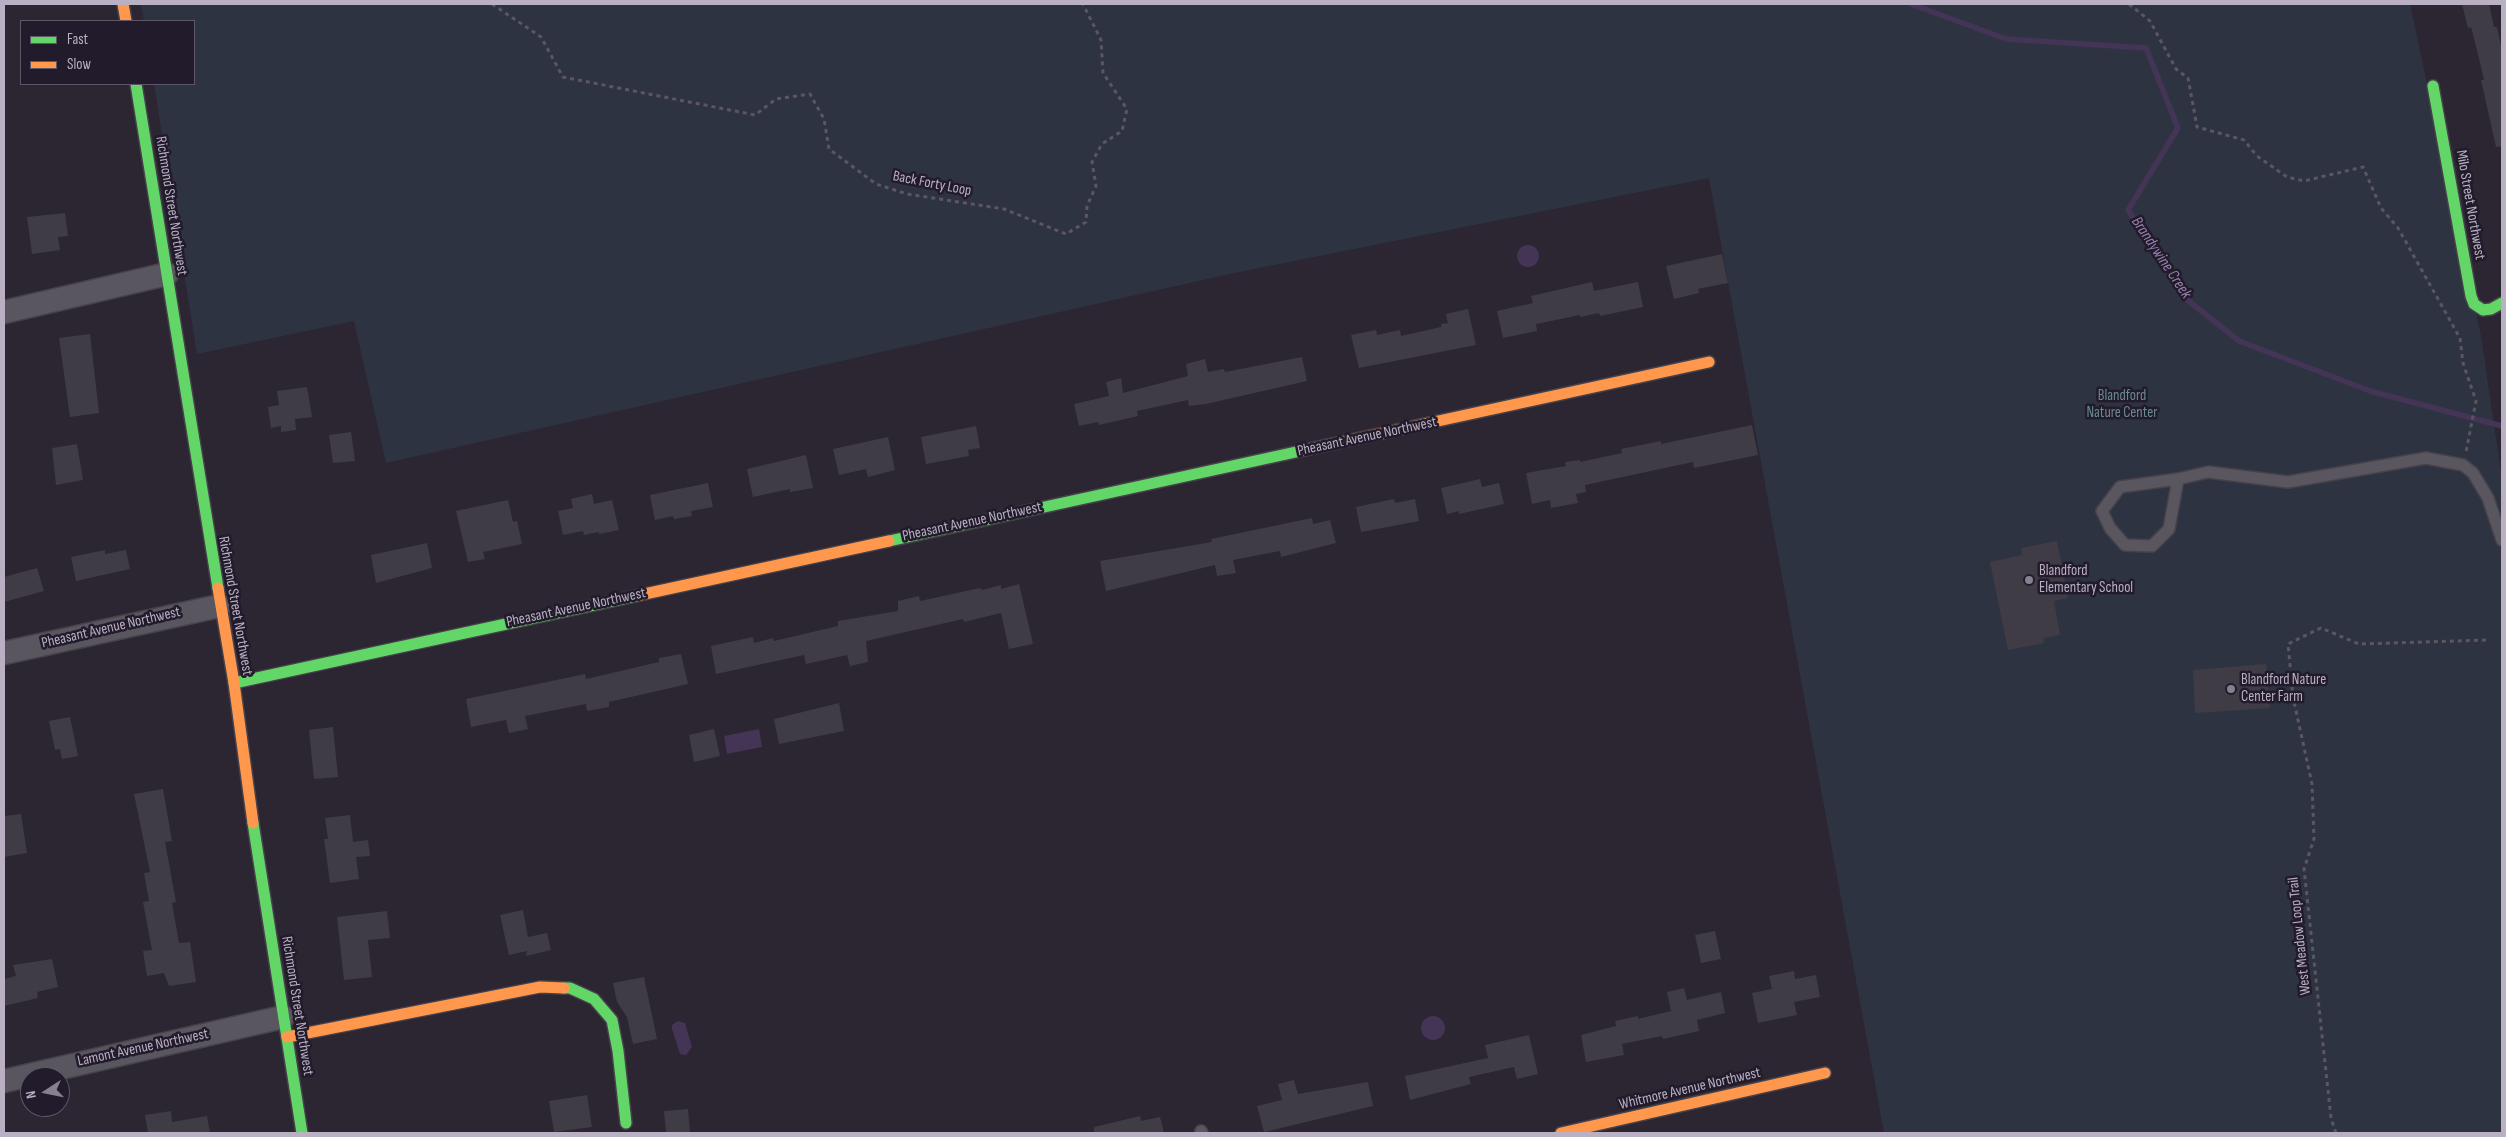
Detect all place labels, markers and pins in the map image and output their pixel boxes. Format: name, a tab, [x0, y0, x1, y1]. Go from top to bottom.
place label: Blandford Elementary School	[2039, 562, 2133, 597]
marker: Blandford Elementary School	[2023, 574, 2035, 586]
place label: Blandford Nature Center Farm	[2241, 671, 2326, 706]
marker: Blandford Nature Center Farm	[2225, 683, 2237, 695]

